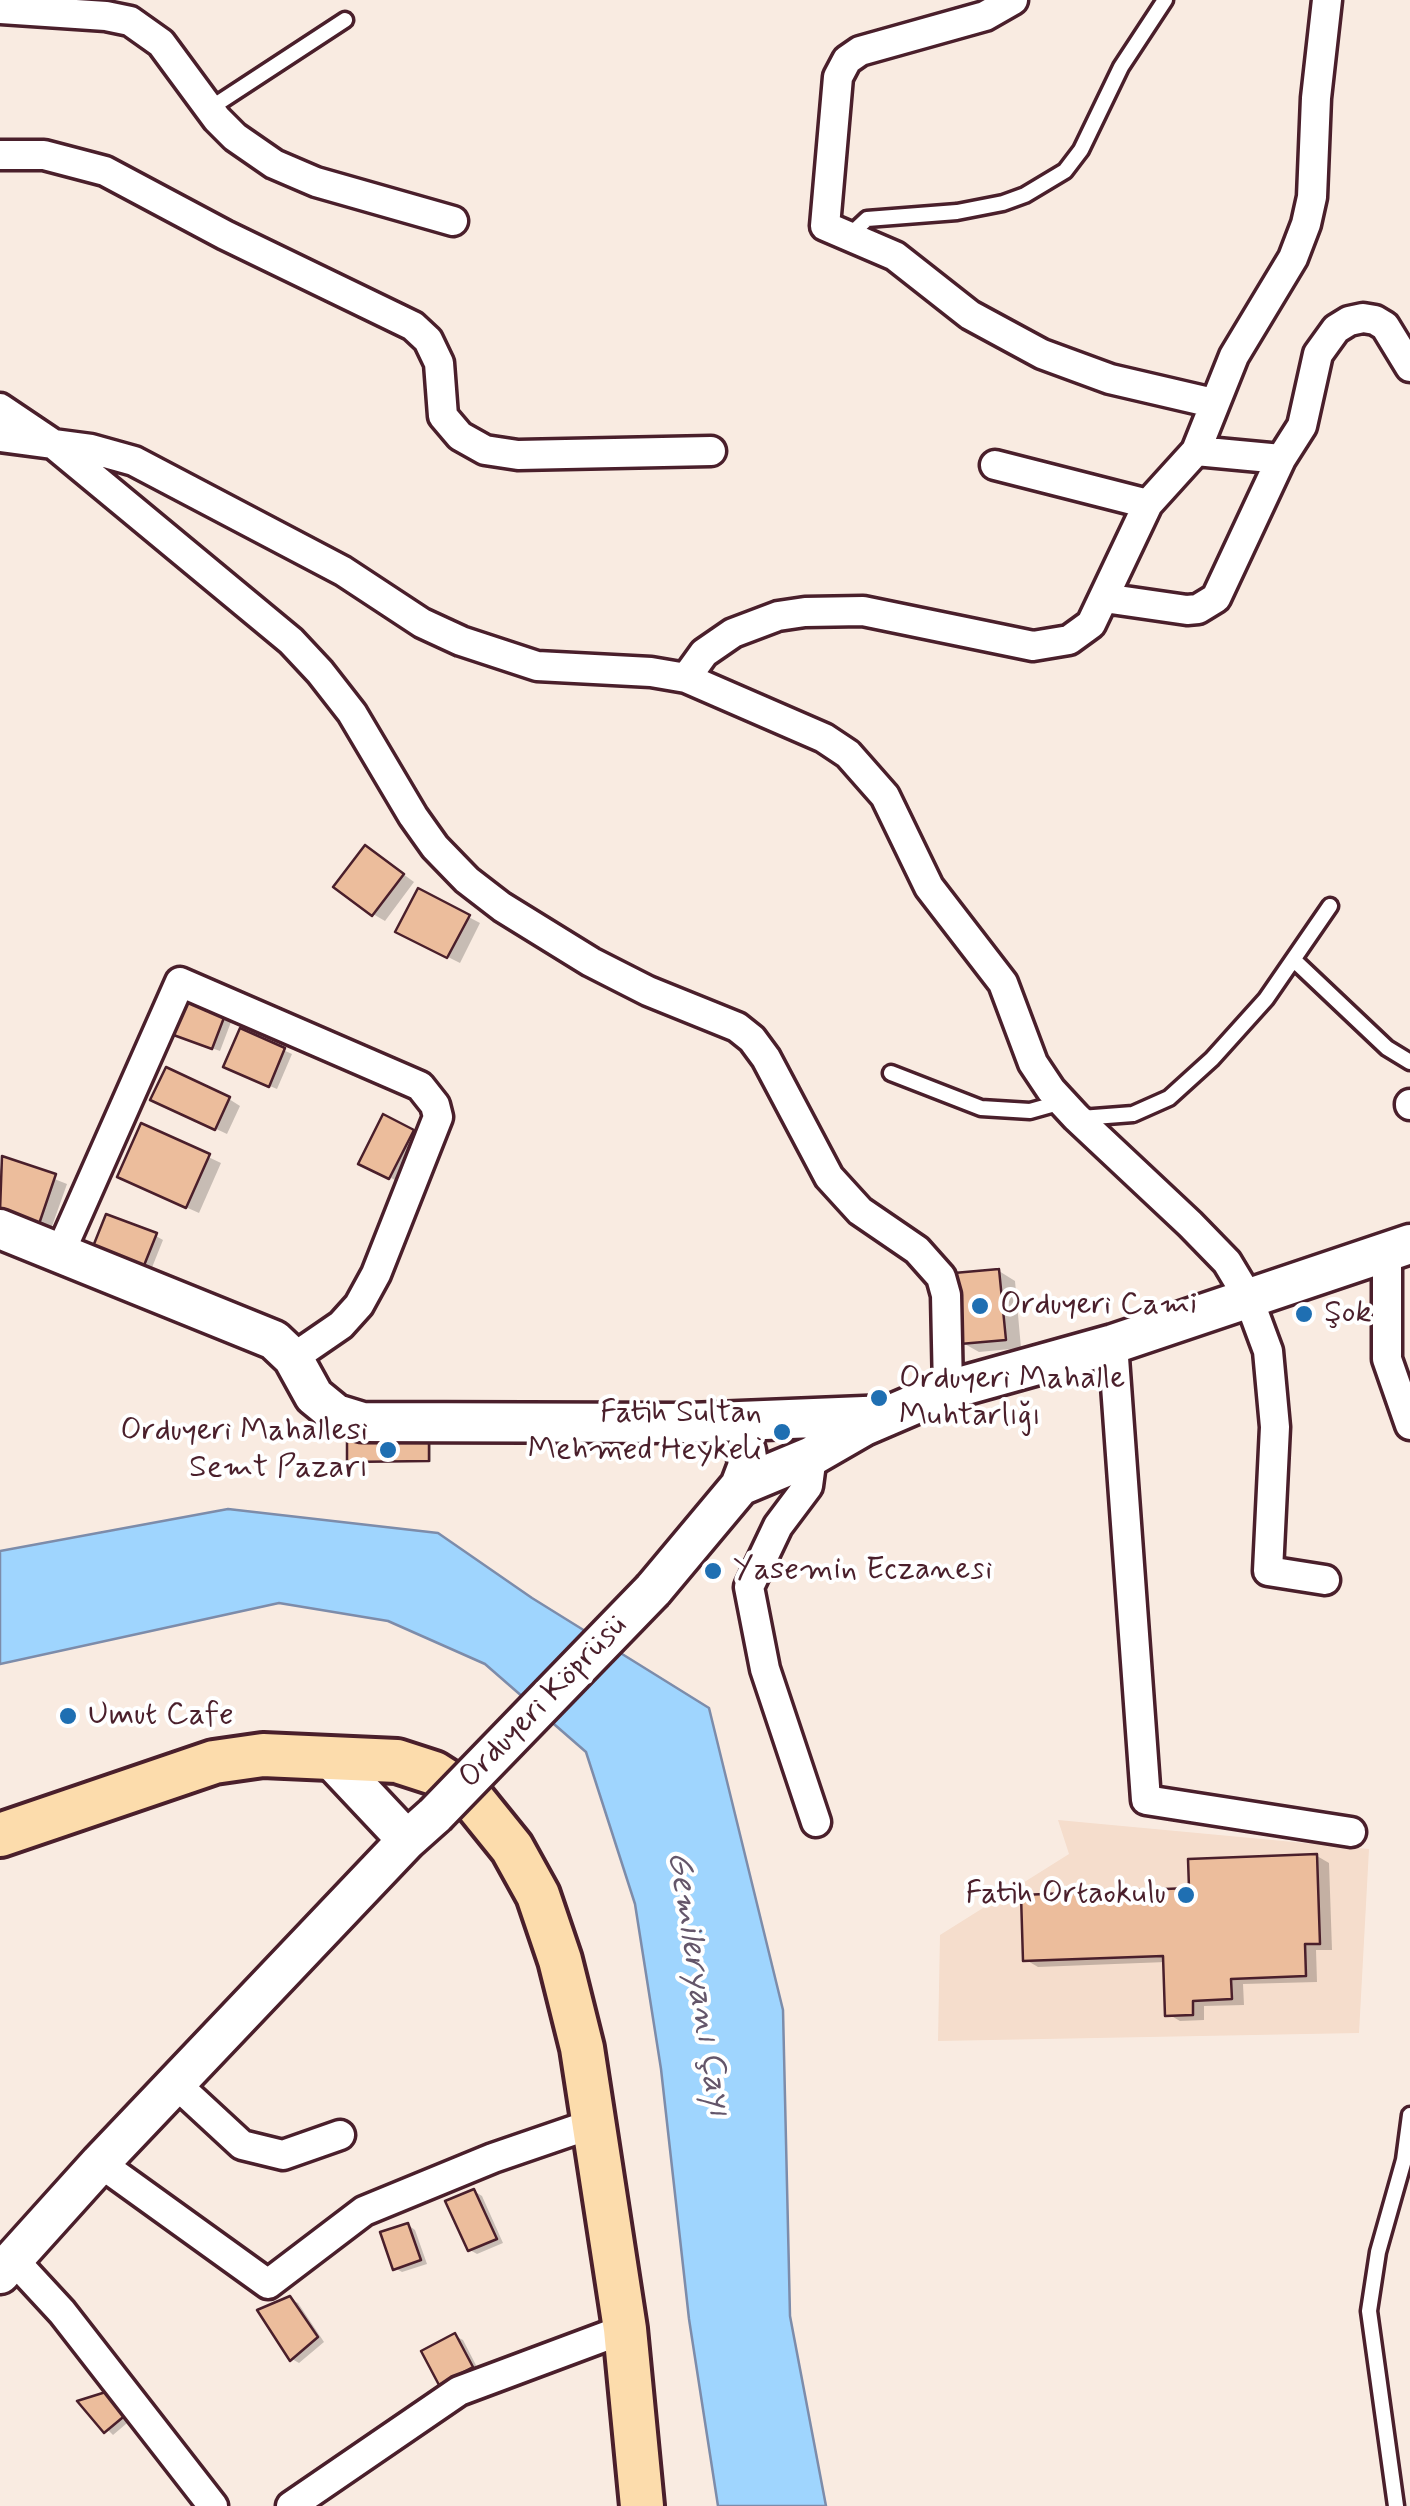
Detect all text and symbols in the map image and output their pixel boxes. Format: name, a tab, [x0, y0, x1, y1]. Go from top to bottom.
place label: Orduyeri Cami	[1000, 1287, 1197, 1325]
marker: Orduyeri Cami	[969, 1295, 991, 1317]
place label: Şok	[1324, 1295, 1372, 1333]
marker: Şok	[1293, 1303, 1315, 1325]
place label: Orduyeri Mahalle Muhtarlığı	[899, 1361, 1125, 1436]
marker: Orduyeri Mahalle Muhtarlığı	[868, 1387, 890, 1409]
place label: Fatih Sultan Mehmed Heykeli	[528, 1395, 762, 1470]
place label: Orduyeri Mahallesi Semt Pazarı	[120, 1413, 368, 1488]
marker: Fatih Sultan Mehmed Heykeli	[771, 1421, 793, 1443]
marker: Orduyeri Mahallesi Semt Pazarı	[377, 1439, 399, 1461]
place label: Yasemin Eczanesi	[733, 1552, 993, 1590]
marker: Yasemin Eczanesi	[702, 1560, 724, 1582]
street label: Orduyeri Köprüsü	[452, 1608, 636, 1798]
place label: Umut Cafe	[88, 1697, 234, 1735]
marker: Umut Cafe	[57, 1705, 79, 1727]
water label: Gemileryanı Çayı	[655, 1848, 739, 2120]
place label: Fatih Ortaokulu	[965, 1876, 1166, 1914]
marker: Fatih Ortaokulu	[1175, 1884, 1197, 1906]

